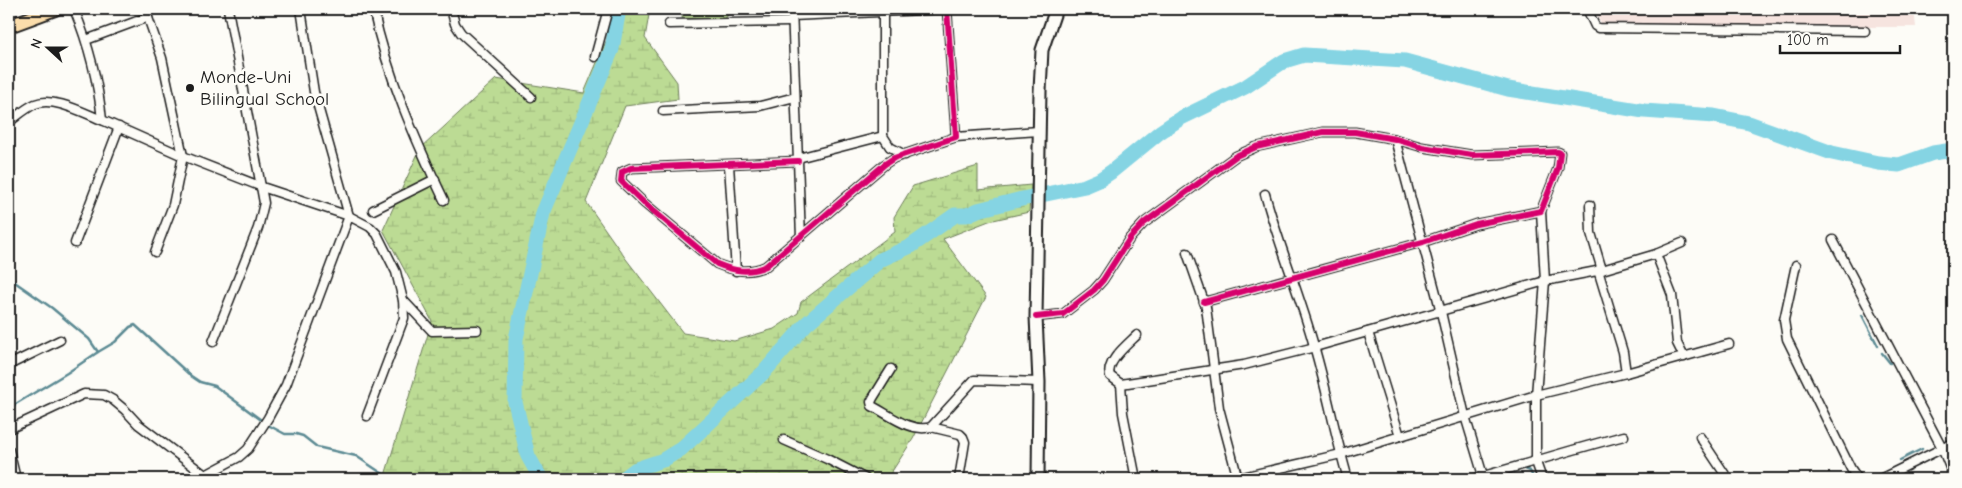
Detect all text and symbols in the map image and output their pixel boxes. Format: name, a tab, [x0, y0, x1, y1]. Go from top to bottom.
north arrow	[22, 22, 72, 72]
scale bar	[1780, 22, 1900, 54]
text: 100 m	[1787, 31, 1829, 49]
text: N	[27, 36, 46, 51]
place label: Monde-Uni Bilingual School	[200, 66, 329, 110]
marker: Monde-Uni Bilingual School	[184, 82, 196, 94]

